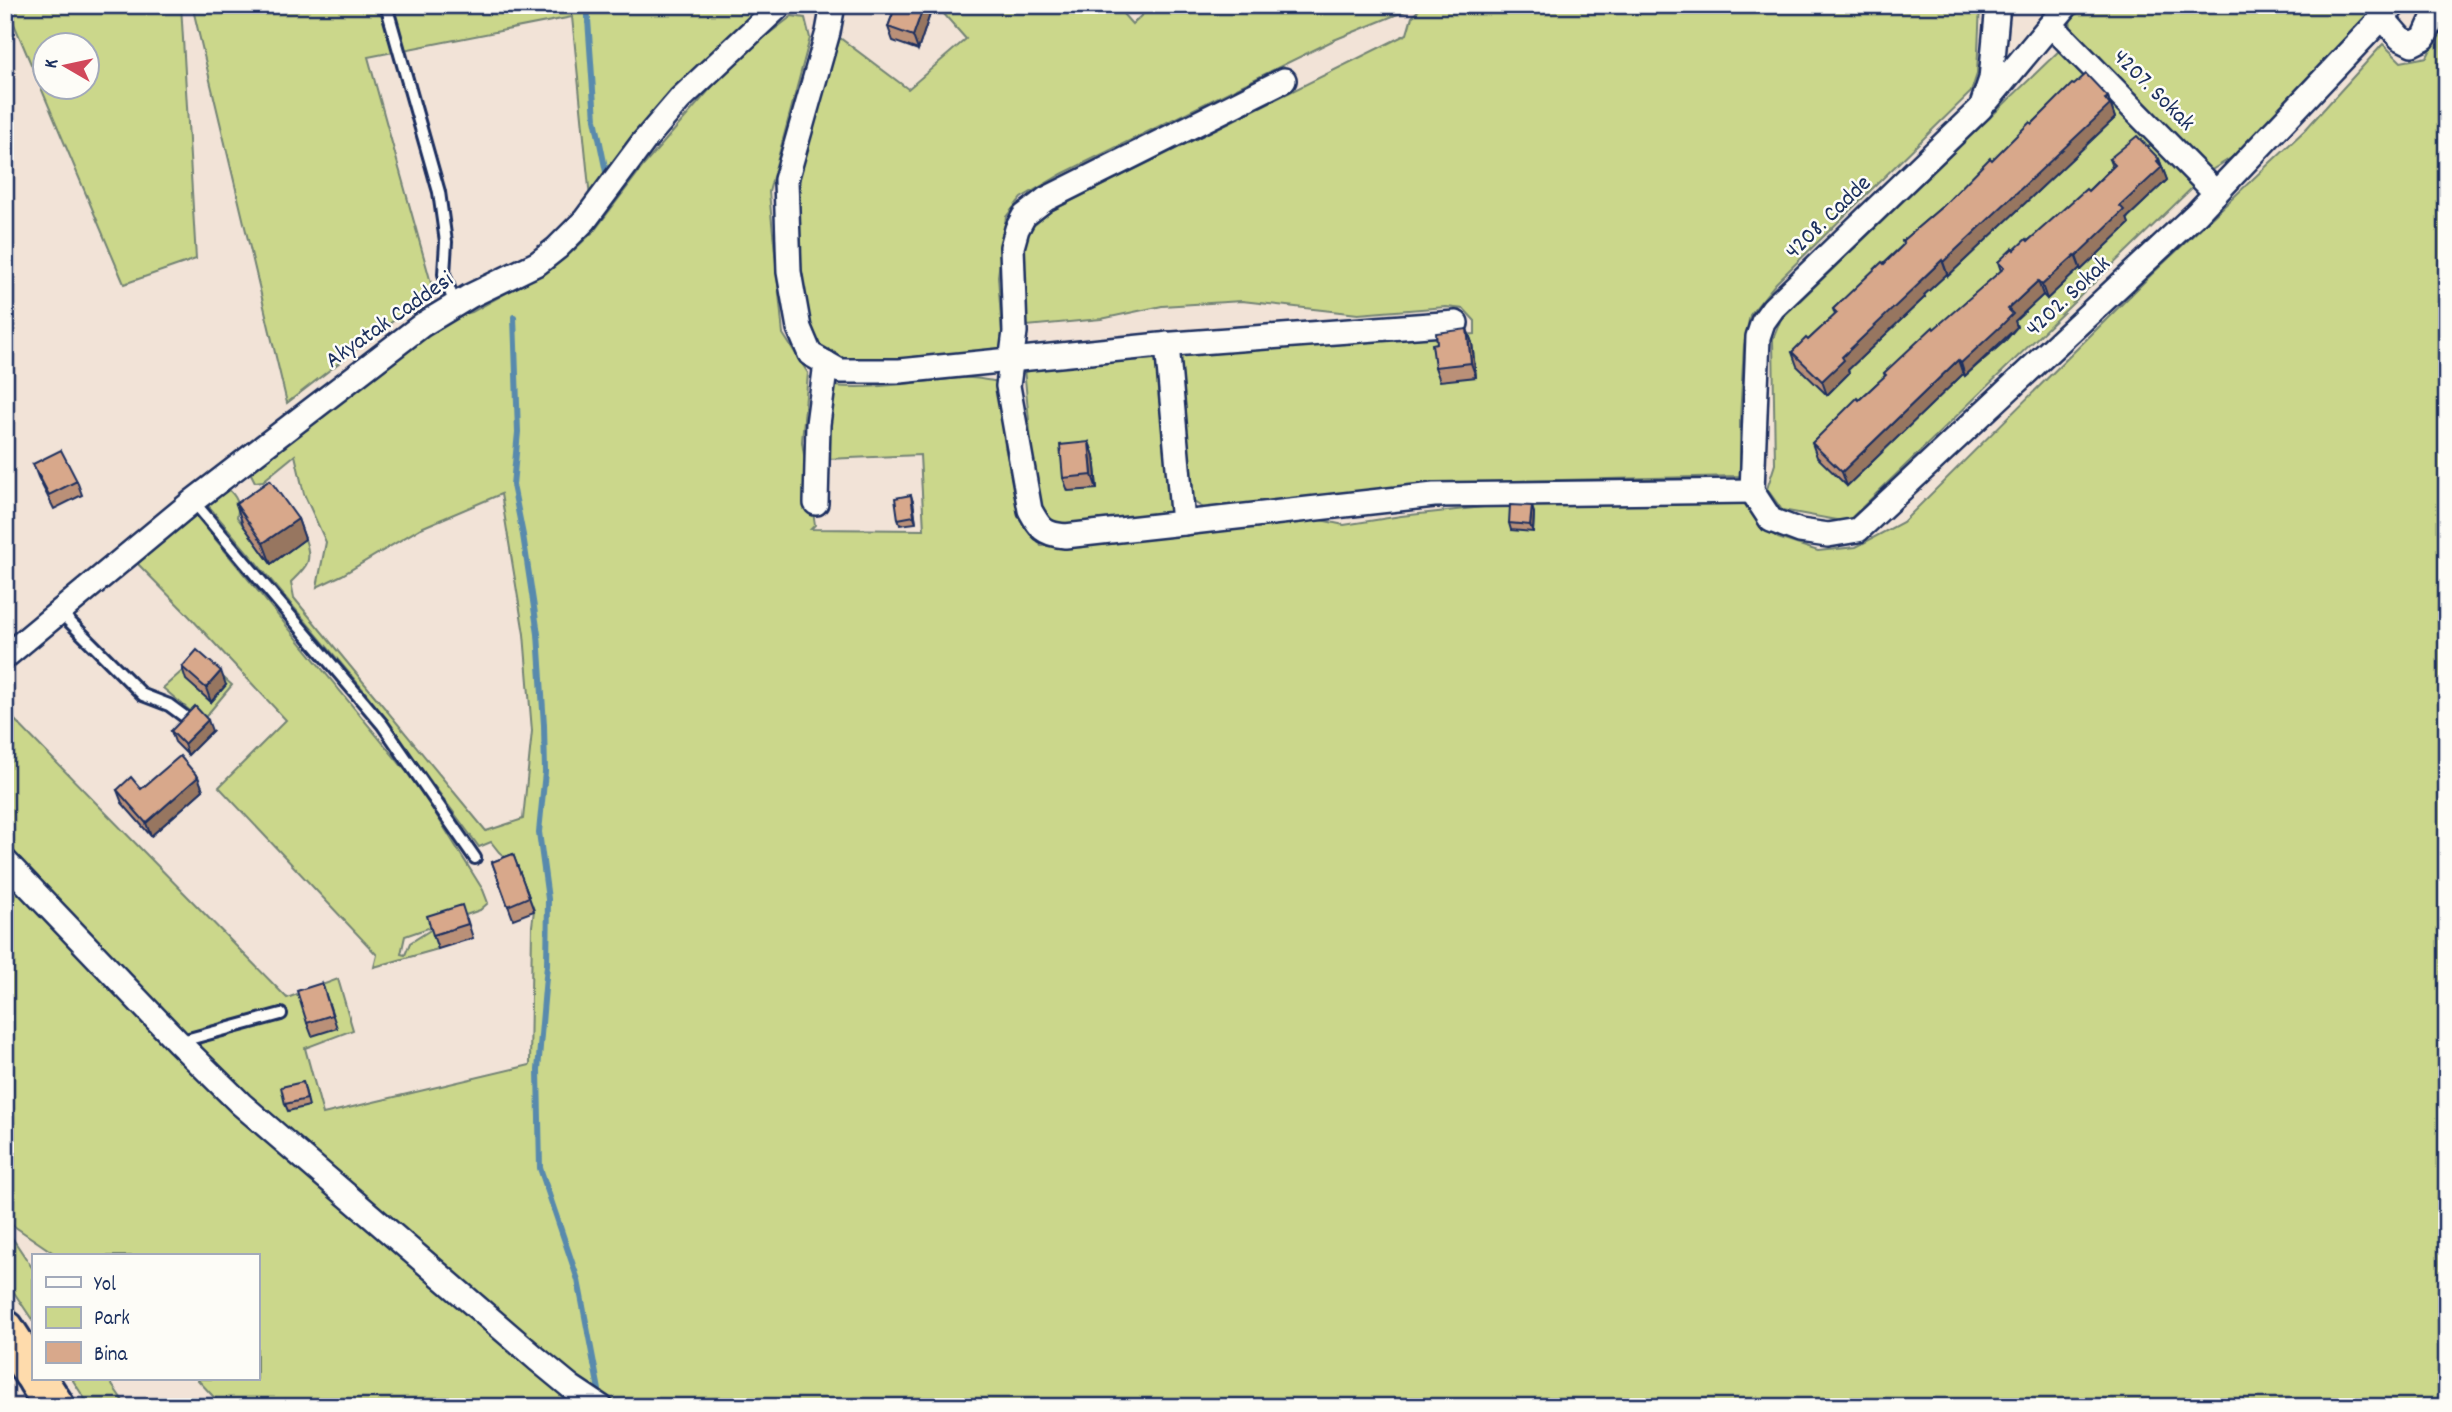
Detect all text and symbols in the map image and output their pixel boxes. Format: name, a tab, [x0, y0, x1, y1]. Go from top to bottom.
north arrow	[32, 32, 102, 102]
street label: 4207. Sokak	[2104, 42, 2202, 140]
text: K	[39, 57, 67, 70]
street label: 4208. Cadde	[1778, 168, 1880, 268]
street label: 4202. Sokak	[2019, 249, 2119, 345]
street label: Akyatak Caddesi	[319, 264, 461, 378]
legend	[32, 1254, 259, 1380]
text: Yol	[94, 1271, 116, 1301]
text: Park	[94, 1305, 130, 1335]
text: Bina	[94, 1341, 128, 1371]

